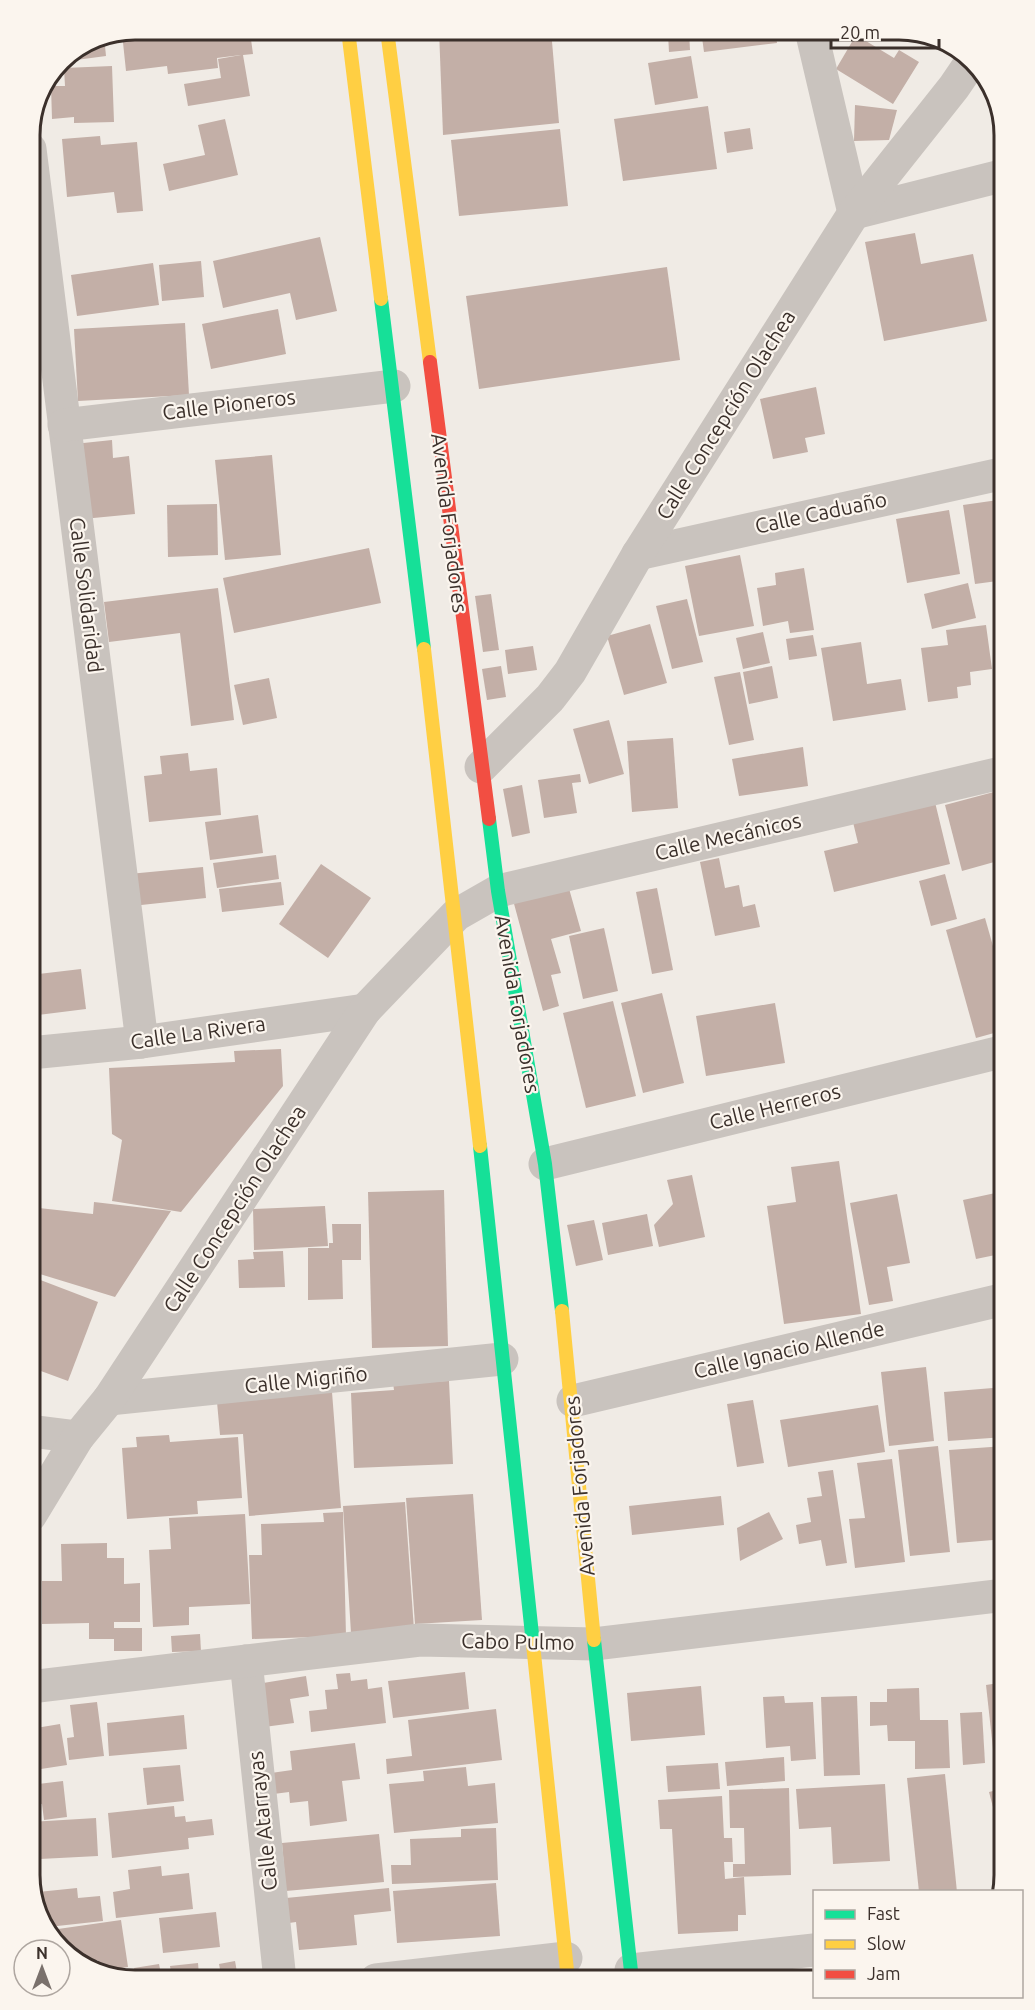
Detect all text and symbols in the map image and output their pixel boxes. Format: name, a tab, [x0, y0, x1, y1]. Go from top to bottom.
scale bar	[831, 12, 939, 50]
text: 20 m	[840, 22, 880, 42]
street label: Calle Concepción Olachea	[651, 305, 800, 524]
street label: Calle Pioneros	[161, 384, 297, 424]
street label: Avenida Forjadores	[427, 432, 473, 614]
street label: Calle Caduaño	[753, 486, 889, 538]
street label: Calle Solidaridad	[66, 516, 108, 674]
street label: Calle Mecánicos	[652, 808, 803, 865]
street label: Avenida Forjadores	[490, 913, 545, 1095]
street label: Calle La Rivera	[129, 1011, 267, 1053]
street label: Calle Herreros	[707, 1078, 843, 1134]
street label: Calle Concepción Olachea	[158, 1100, 310, 1317]
street label: Calle Ignacio Allende	[691, 1315, 887, 1383]
street label: Calle Migriño	[243, 1361, 369, 1397]
street label: Avenida Forjadores	[559, 1395, 599, 1577]
street label: Cabo Pulmo	[461, 1628, 575, 1654]
street label: Calle Atarrayas	[243, 1750, 281, 1892]
legend	[813, 1890, 1023, 1998]
text: Fast	[867, 1903, 900, 1923]
text: Slow	[867, 1933, 906, 1953]
north arrow	[12, 1938, 72, 1998]
text: N	[36, 1944, 48, 1962]
text: Jam	[867, 1963, 901, 1983]

